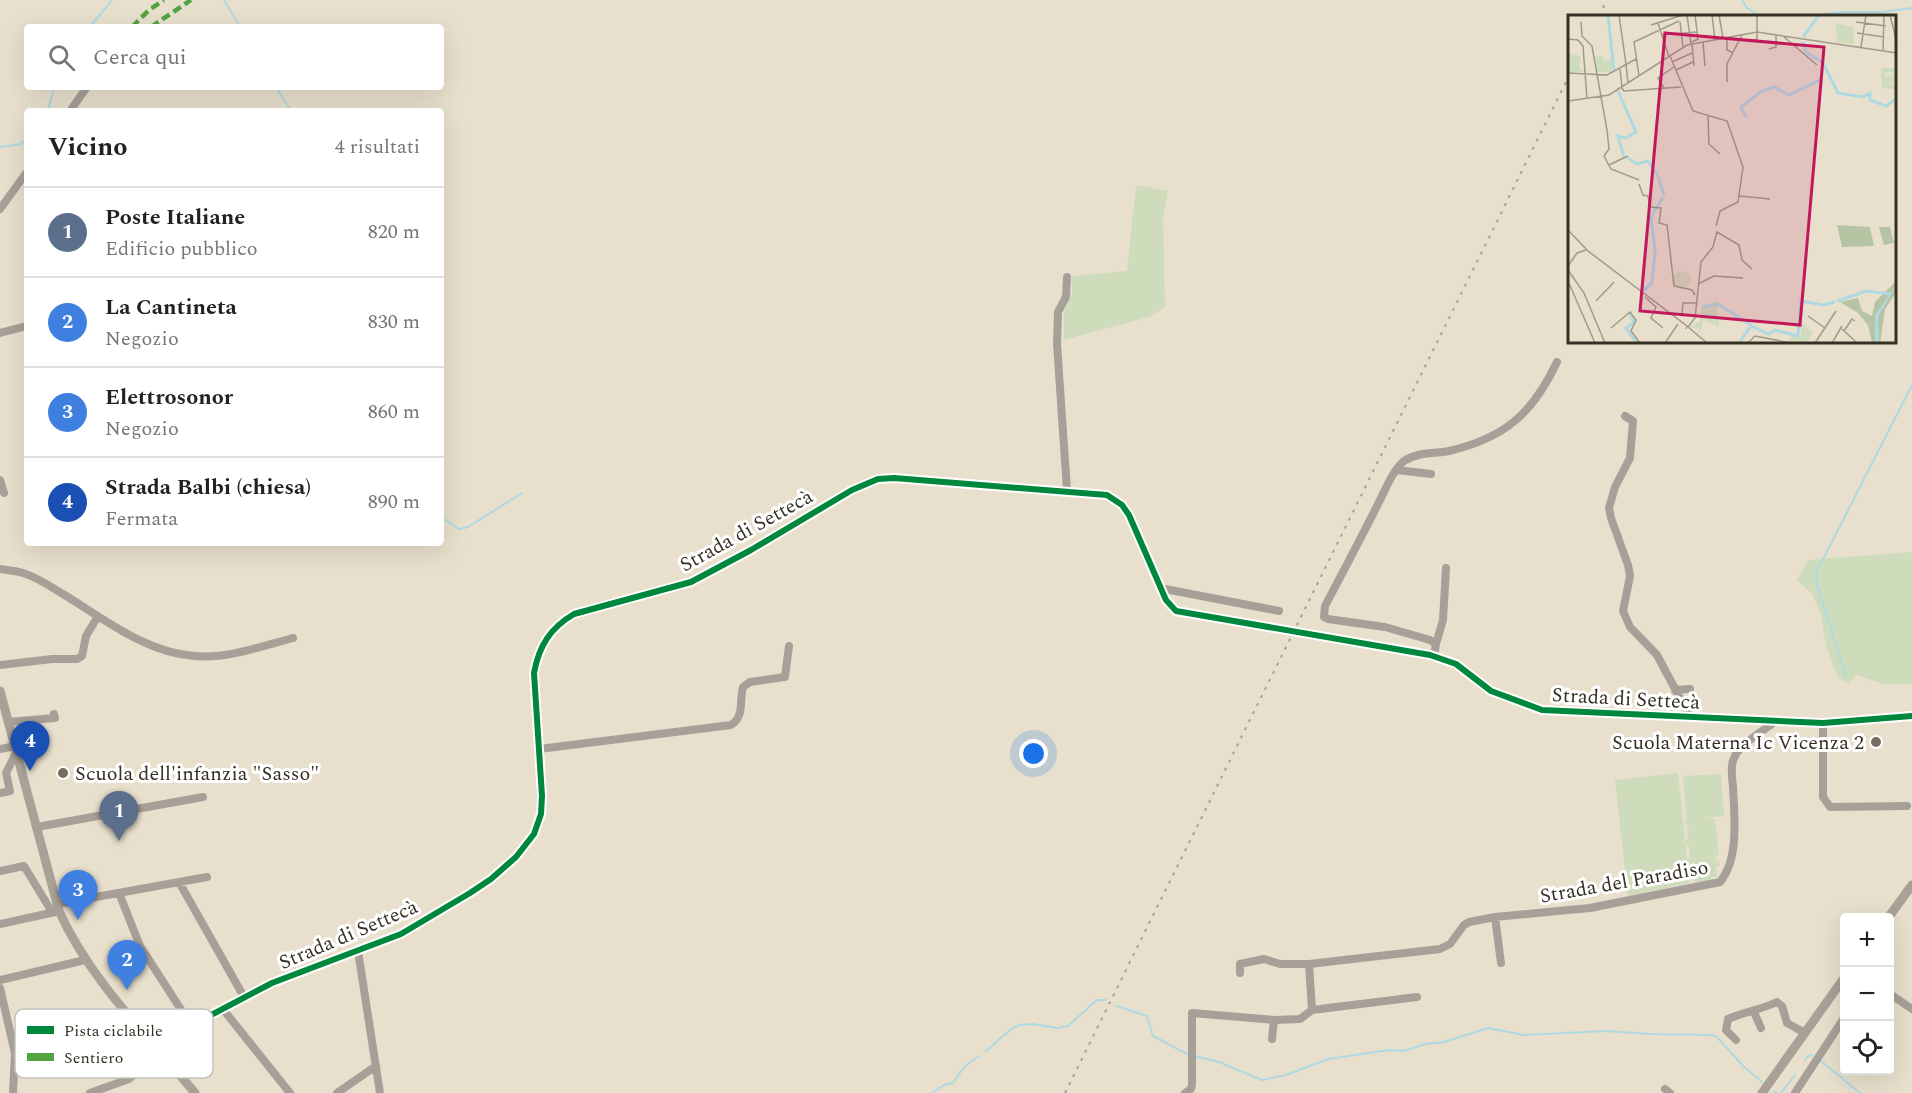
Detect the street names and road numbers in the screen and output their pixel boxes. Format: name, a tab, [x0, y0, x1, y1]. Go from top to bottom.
street label: Strada di Settecà	[674, 482, 819, 580]
street label: Strada di Settecà	[1551, 680, 1701, 718]
street label: Strada del Paradiso	[1538, 852, 1711, 912]
street label: Strada di Settecà	[274, 892, 423, 978]

